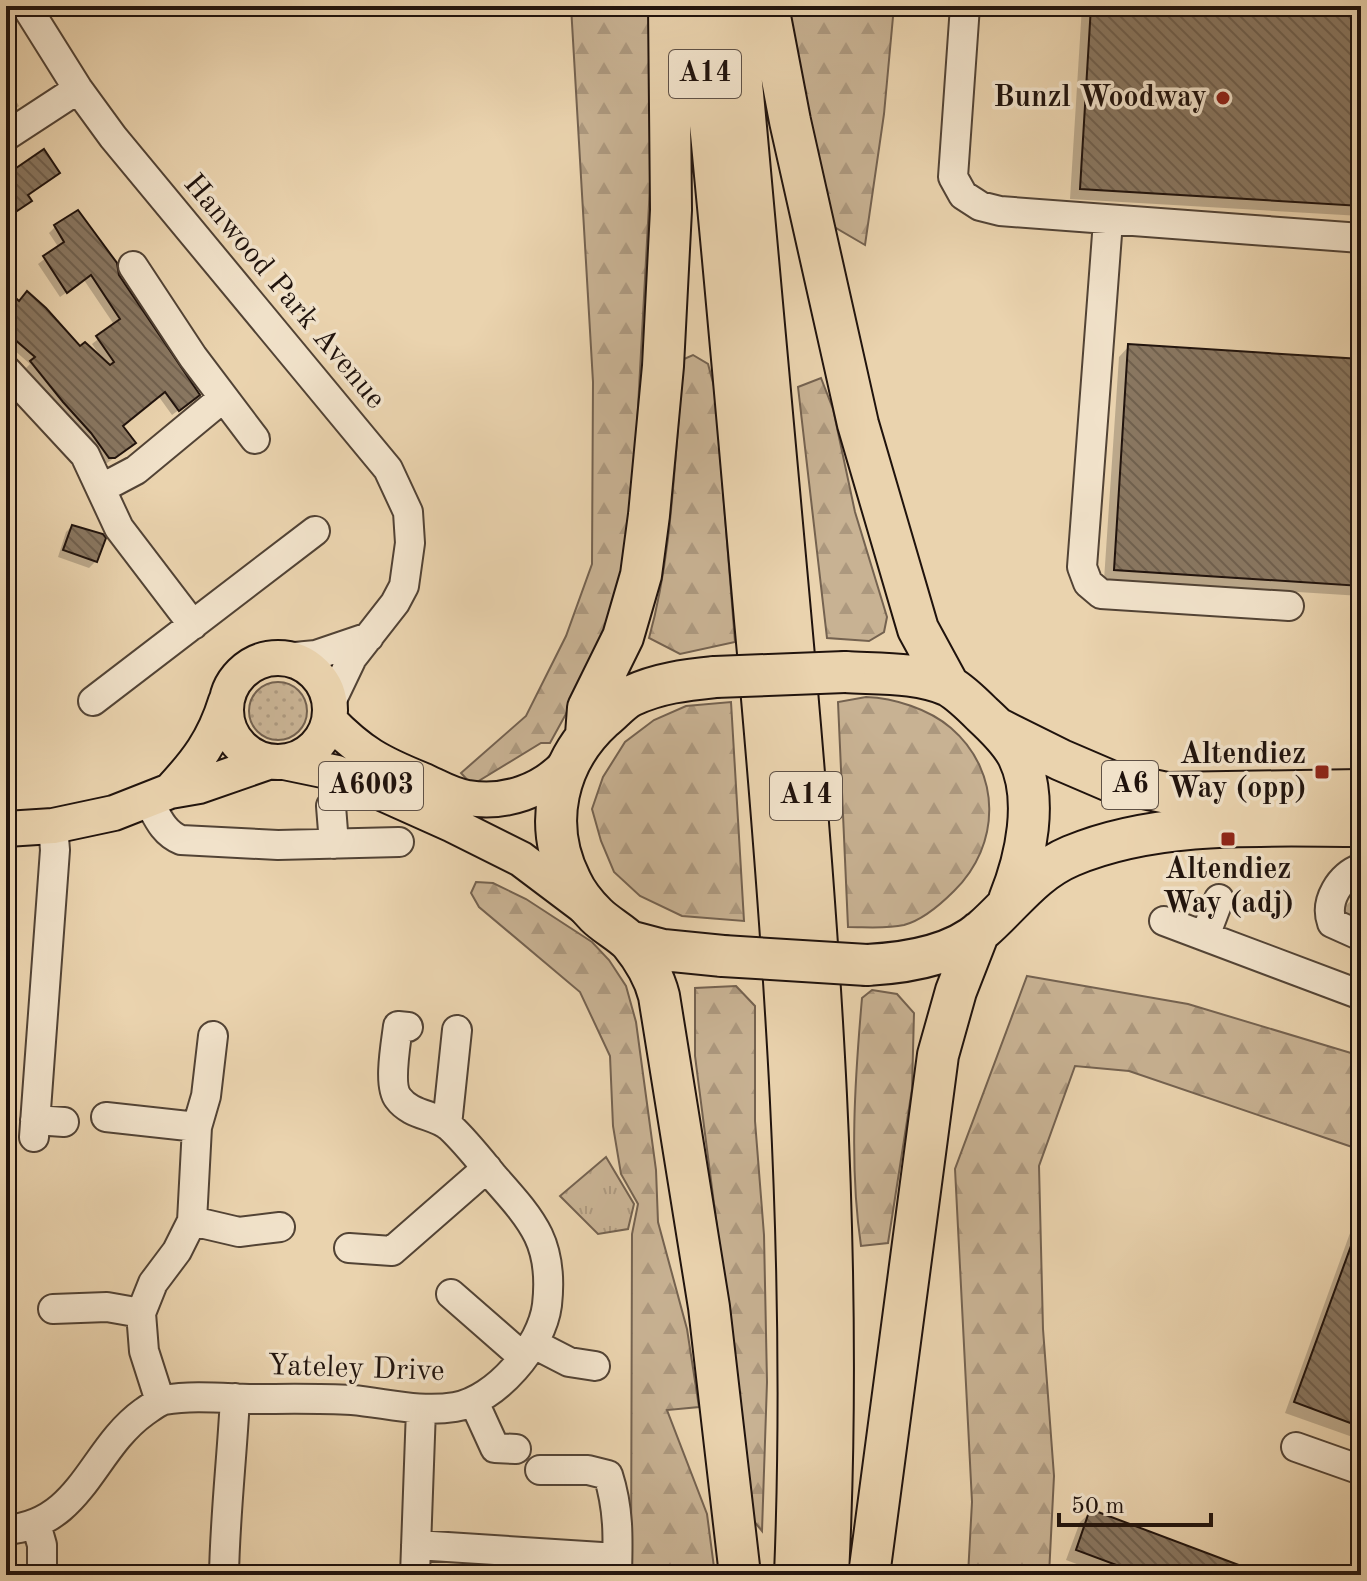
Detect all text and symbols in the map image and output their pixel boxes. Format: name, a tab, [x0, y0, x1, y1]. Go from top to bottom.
road number: A14	[669, 50, 741, 98]
place label: Bunzl Woodway	[993, 83, 1207, 113]
marker: Bunzl Woodway	[1214, 89, 1232, 107]
street label: Hanwood Park Avenue	[177, 169, 391, 415]
place label: Altendiez Way (opp)	[1168, 740, 1306, 804]
road number: A6	[1102, 761, 1158, 809]
road number: A6003	[319, 762, 423, 810]
marker: Altendiez Way (opp)	[1313, 763, 1331, 781]
road number: A14	[770, 772, 842, 820]
marker: Altendiez Way (adj)	[1219, 830, 1237, 848]
place label: Altendiez Way (adj)	[1162, 855, 1294, 919]
street label: Yateley Drive	[267, 1351, 445, 1387]
scale bar	[1059, 1477, 1211, 1527]
text: 50 m	[1071, 1495, 1125, 1519]

